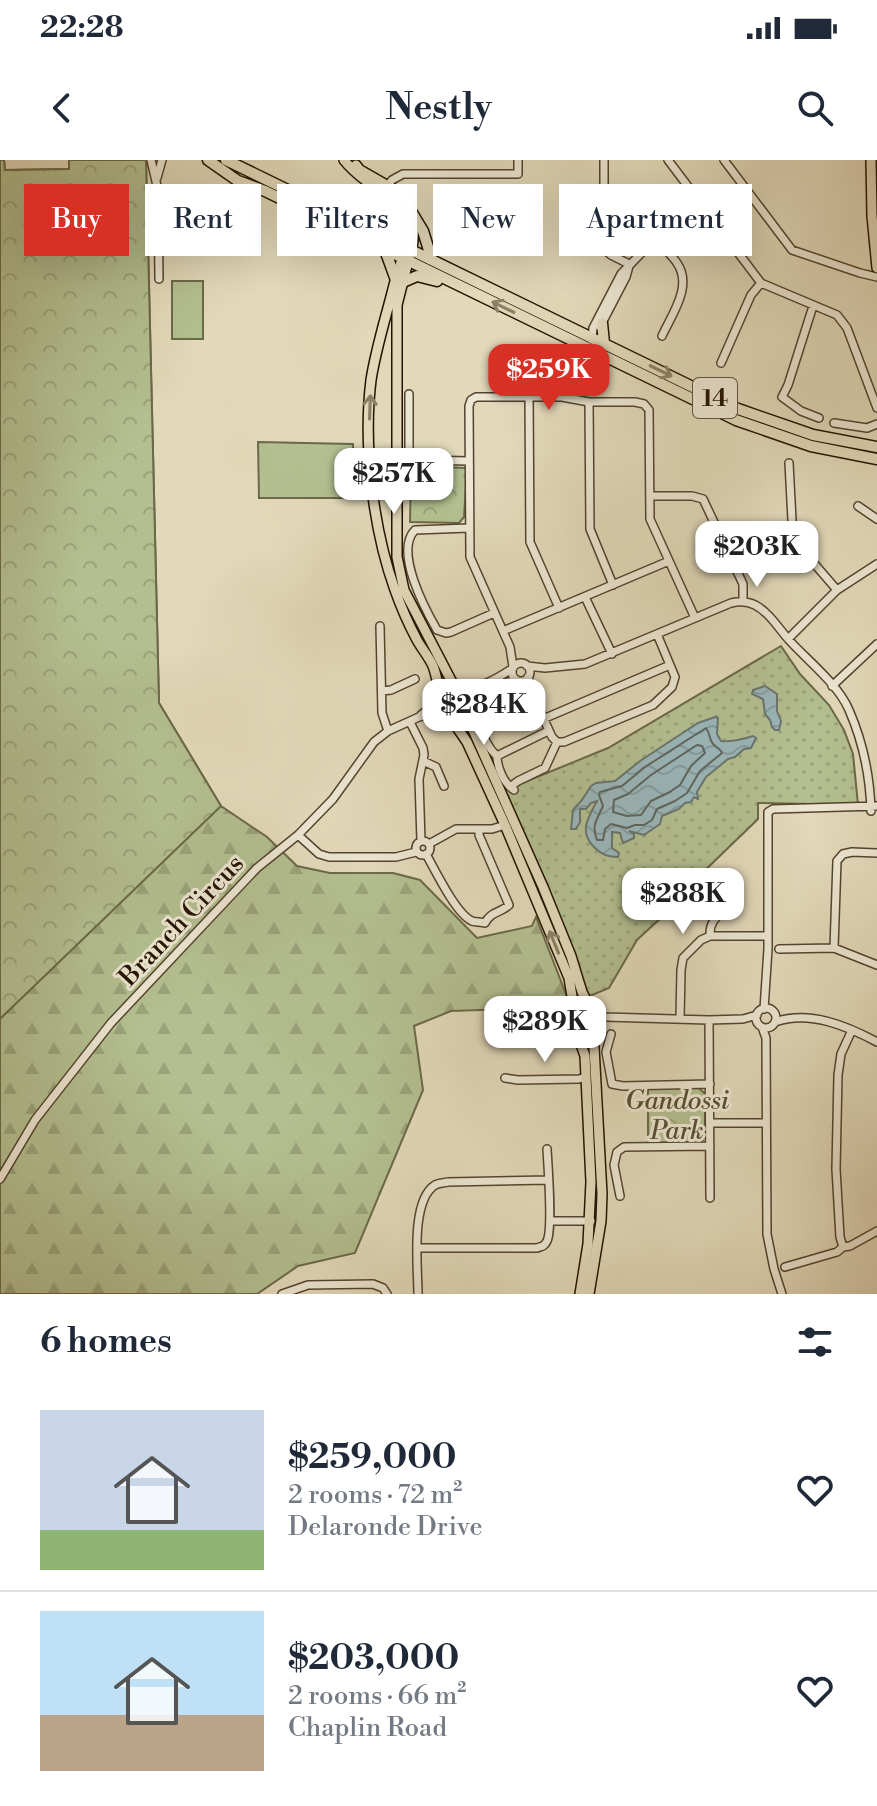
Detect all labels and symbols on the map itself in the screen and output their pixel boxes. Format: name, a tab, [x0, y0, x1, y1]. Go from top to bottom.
one-way arrow	[491, 299, 515, 315]
pin: $259K	[493, 344, 605, 412]
one-way arrow	[649, 364, 673, 379]
road number: 14	[693, 378, 737, 418]
one-way arrow	[363, 394, 378, 421]
pin: $257K	[338, 448, 450, 516]
pin: $203K	[701, 521, 813, 589]
pin: $284K	[428, 679, 540, 747]
street label: Branch Circus	[112, 848, 251, 994]
pin: $288K	[627, 868, 739, 936]
one-way arrow	[546, 930, 560, 955]
pin: $289K	[489, 996, 601, 1064]
park label: Gandossi Park	[625, 1085, 730, 1147]

